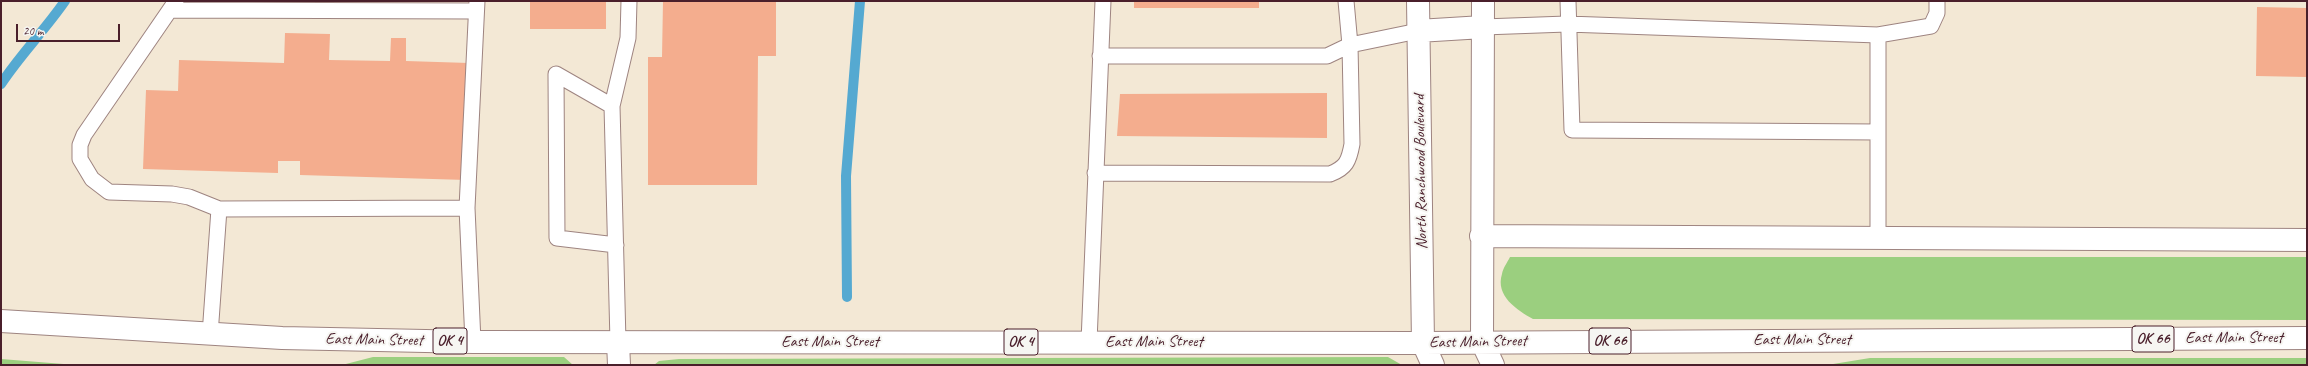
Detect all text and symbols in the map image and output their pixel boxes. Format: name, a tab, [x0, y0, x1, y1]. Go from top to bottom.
scale bar	[18, 16, 122, 42]
text: 20 m	[23, 23, 43, 39]
street label: North Ranchwood Boulevard	[1410, 94, 1432, 250]
road number: OK 66	[2132, 326, 2174, 352]
road number: OK 4	[433, 328, 467, 354]
road number: OK 66	[1589, 328, 1631, 354]
street label: East Main Street	[2185, 328, 2283, 348]
road number: OK 4	[1004, 329, 1038, 355]
street label: East Main Street	[325, 330, 423, 350]
street label: East Main Street	[1753, 330, 1851, 350]
street label: East Main Street	[781, 332, 879, 352]
street label: East Main Street	[1105, 332, 1203, 352]
street label: East Main Street	[1429, 332, 1527, 352]

